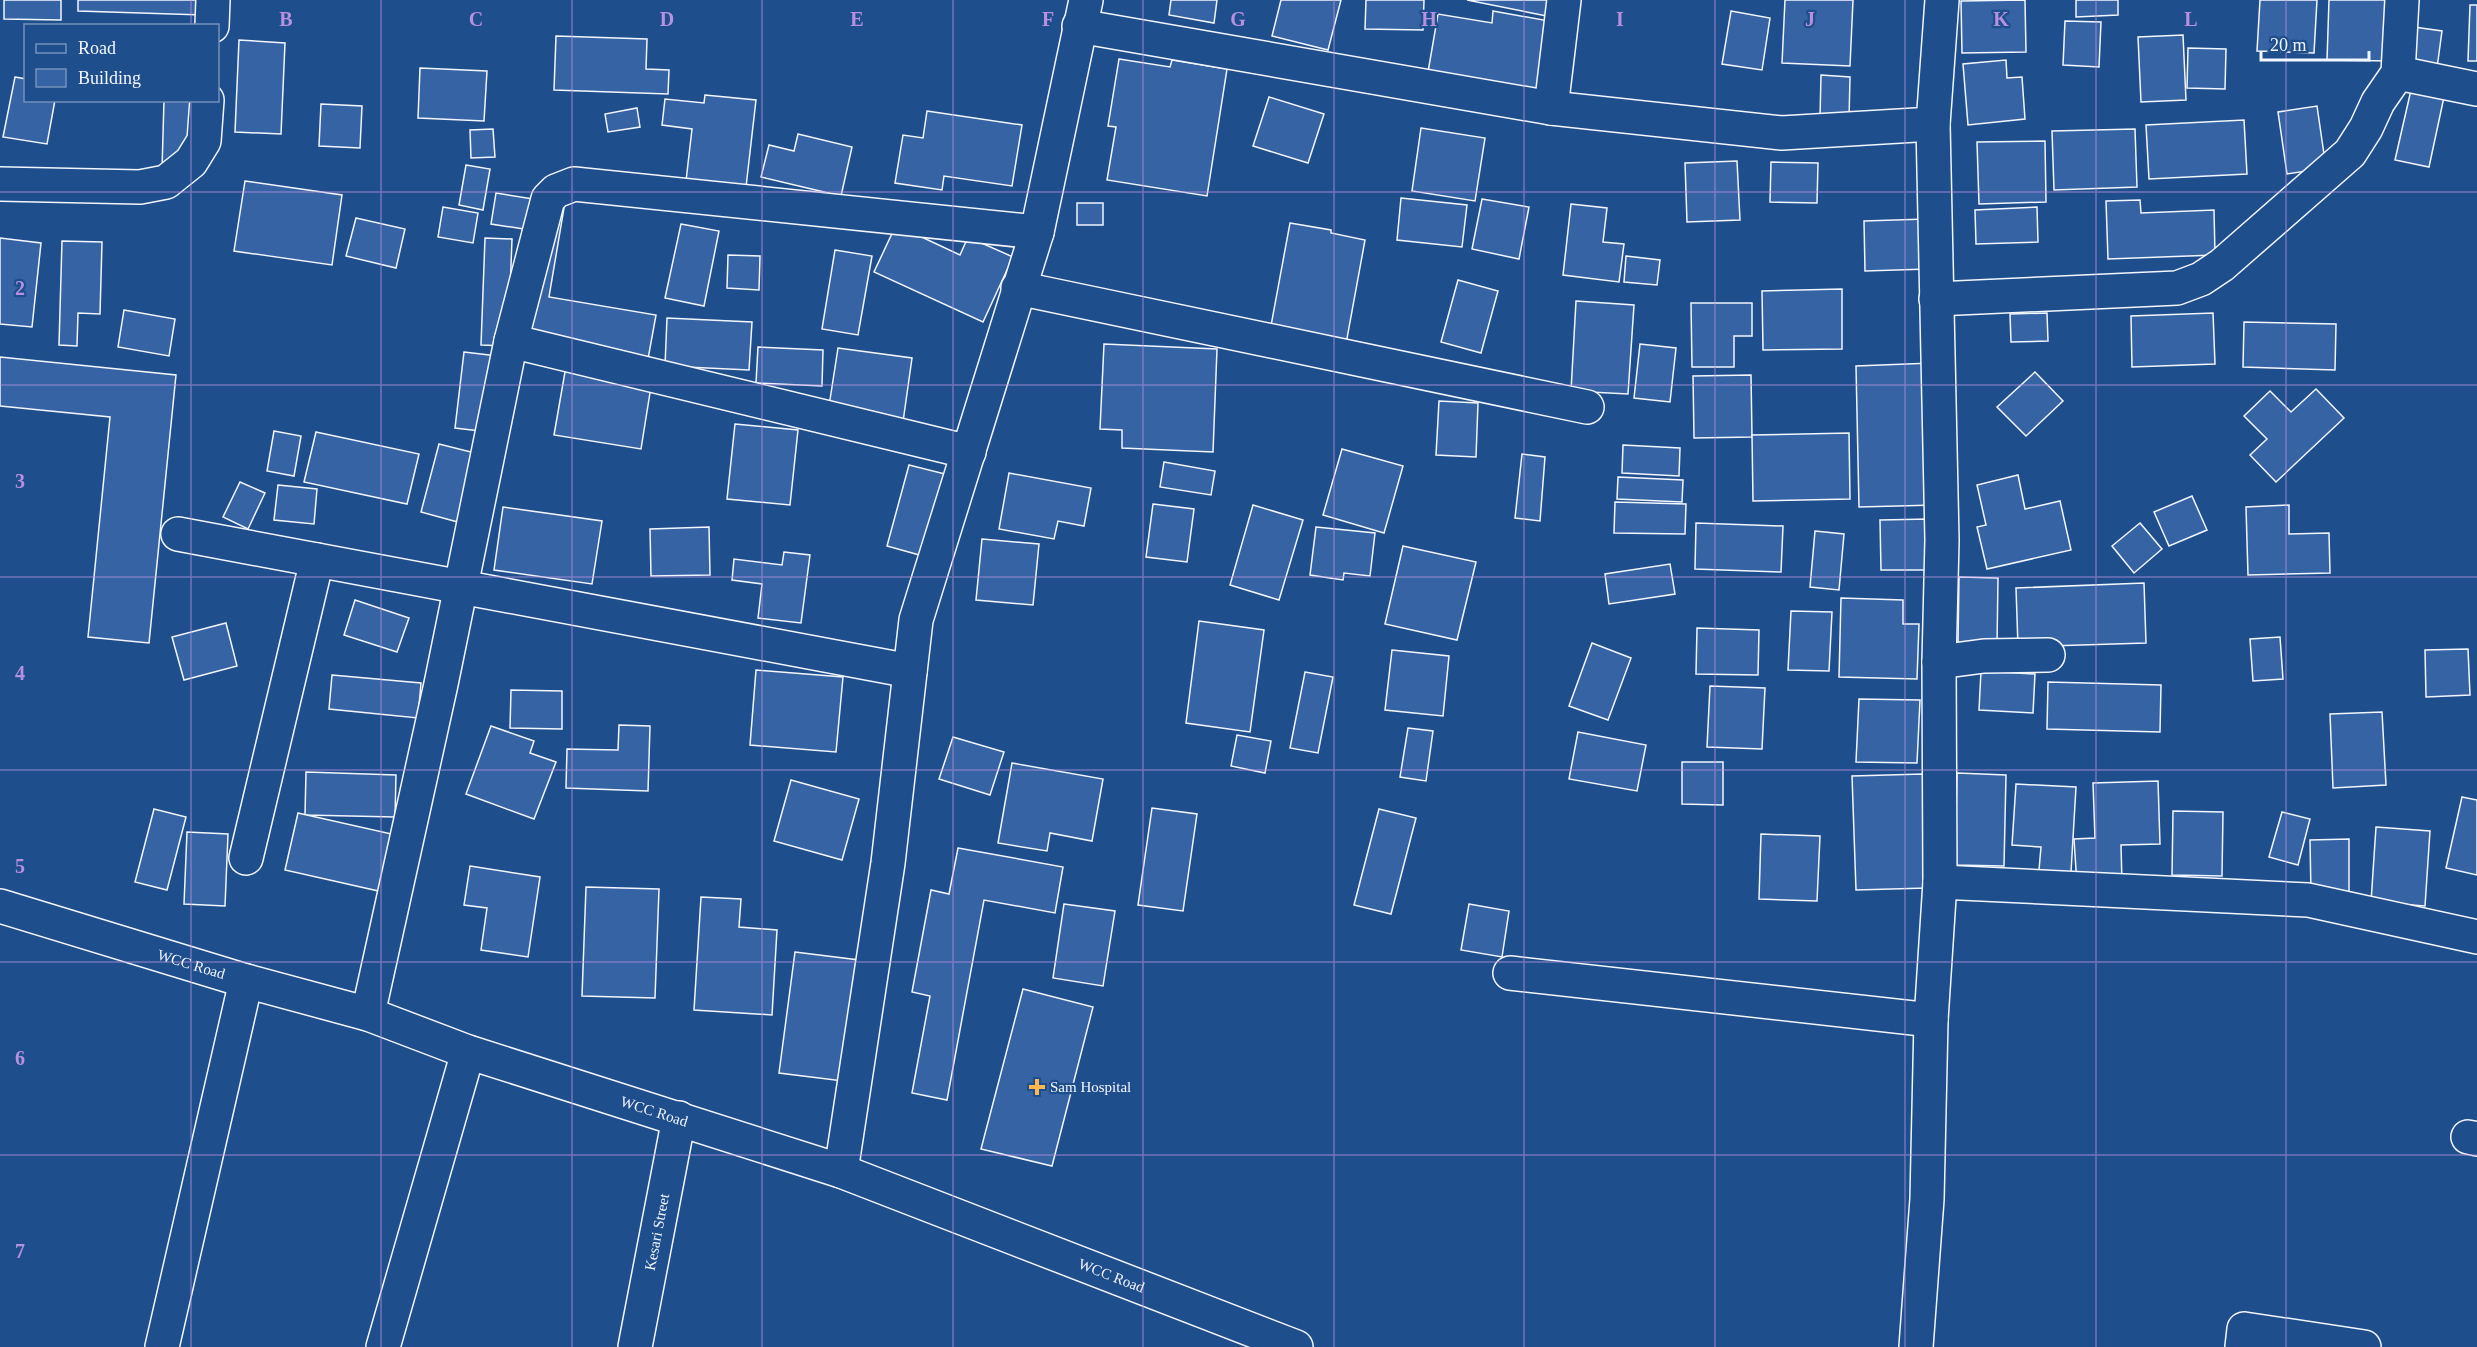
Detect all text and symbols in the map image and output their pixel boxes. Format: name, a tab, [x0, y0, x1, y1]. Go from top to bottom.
text: B	[279, 8, 293, 30]
text: C	[469, 8, 483, 30]
text: D	[660, 8, 674, 30]
text: E	[850, 8, 864, 30]
text: F	[1042, 8, 1054, 30]
text: G	[1230, 8, 1246, 30]
text: H	[1421, 8, 1437, 30]
text: I	[1616, 8, 1624, 30]
text: J	[1805, 8, 1815, 30]
text: K	[1993, 8, 2009, 30]
text: L	[2184, 8, 2198, 30]
legend	[24, 24, 219, 102]
scale bar	[2261, 24, 2369, 62]
text: 20 m	[2270, 35, 2307, 55]
text: Road	[78, 38, 116, 58]
text: Building	[78, 68, 141, 88]
text: 2	[15, 277, 25, 299]
text: 3	[15, 470, 25, 492]
text: 4	[15, 662, 25, 684]
text: 5	[15, 855, 25, 877]
street label: WCC Road	[156, 947, 227, 982]
text: 6	[15, 1047, 25, 1069]
marker: Sam Hospital	[1028, 1078, 1046, 1096]
place label: Sam Hospital	[1050, 1079, 1131, 1095]
street label: WCC Road	[619, 1093, 690, 1130]
street label: Kesari Street	[642, 1191, 672, 1272]
text: 7	[15, 1240, 25, 1262]
street label: WCC Road	[1076, 1256, 1147, 1296]

